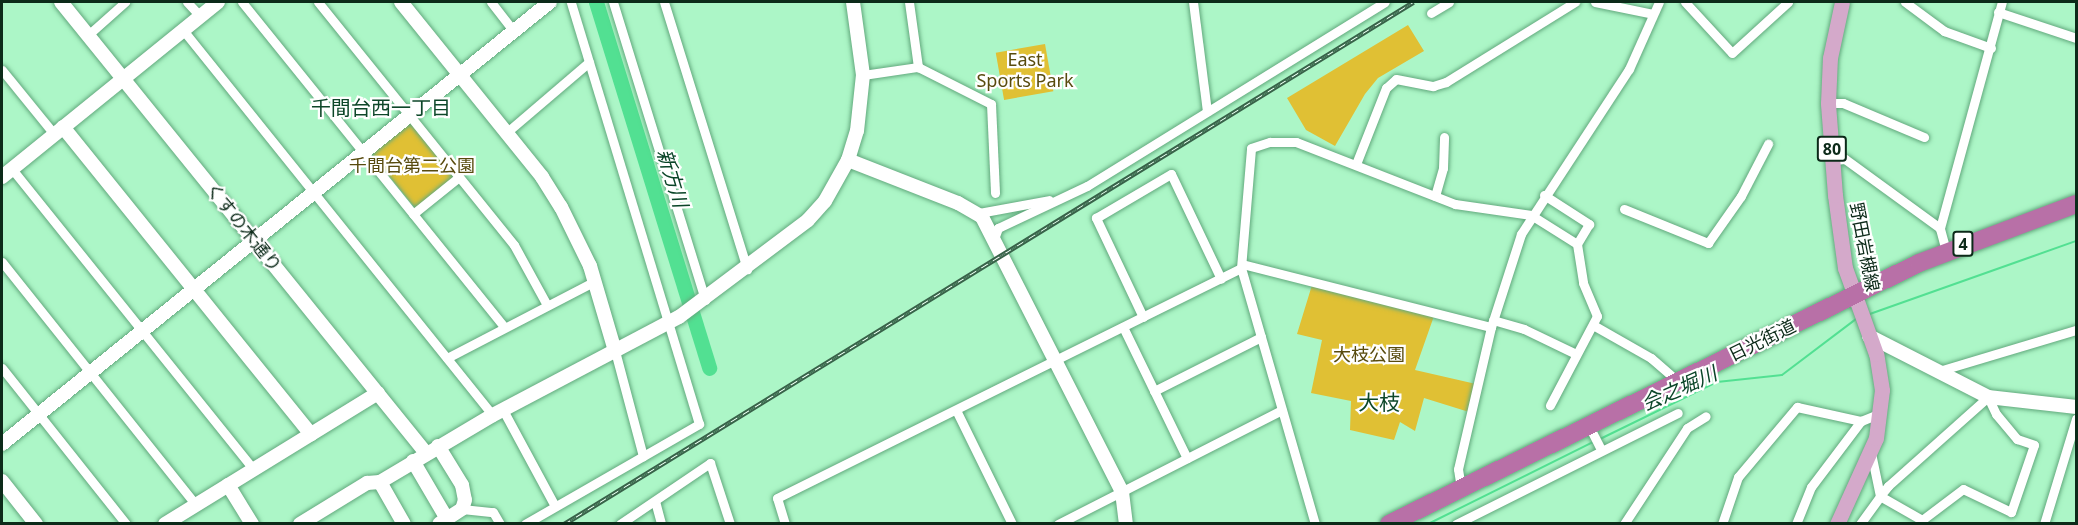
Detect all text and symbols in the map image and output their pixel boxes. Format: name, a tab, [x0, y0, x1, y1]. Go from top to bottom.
park label: East Sports Park	[976, 49, 1074, 92]
district label: 千間台西一丁目	[311, 95, 451, 119]
road number: 80	[1816, 136, 1848, 162]
water label: 新方川	[653, 146, 693, 210]
park label: 千間台第二公園	[349, 154, 475, 176]
street label: くすの木通り	[202, 178, 286, 276]
street label: 野田岩槻線	[1846, 201, 1884, 293]
road number: 4	[1951, 231, 1975, 257]
street label: 日光街道	[1725, 315, 1799, 365]
park label: 大枝公園	[1333, 343, 1405, 365]
water label: 会之堀川	[1638, 361, 1720, 415]
district label: 大枝	[1358, 389, 1400, 415]

